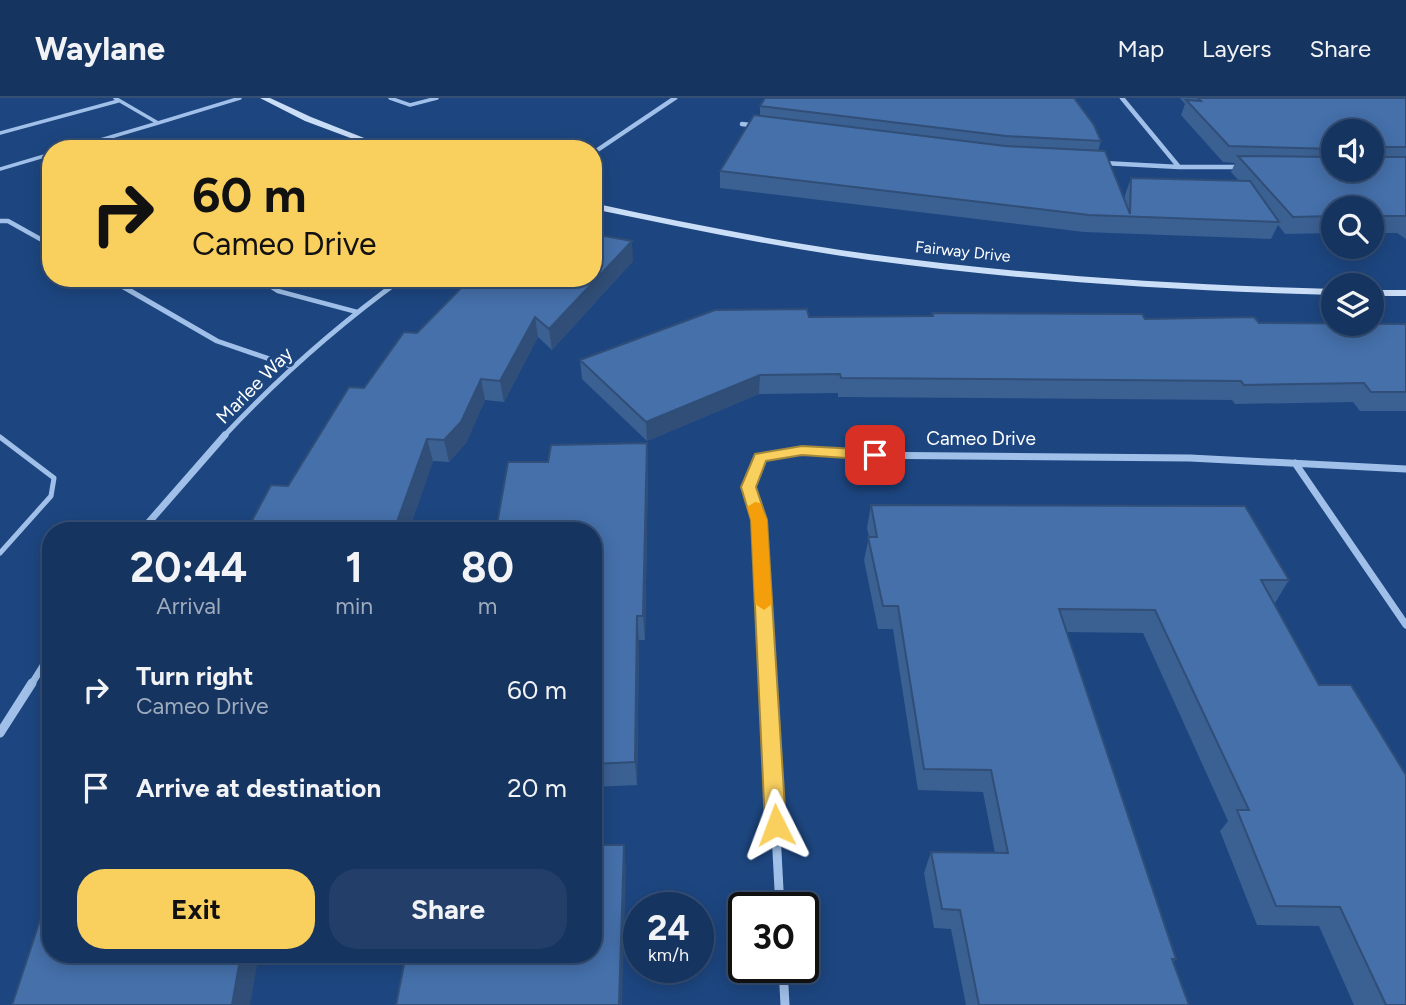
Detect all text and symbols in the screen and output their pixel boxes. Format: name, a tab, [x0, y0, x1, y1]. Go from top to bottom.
text: Waylane	[35, 29, 165, 68]
text: Map	[1117, 34, 1164, 63]
text: Layers	[1202, 34, 1271, 63]
text: Share	[1309, 34, 1371, 63]
map controls	[1321, 119, 1384, 336]
button: sound	[1321, 119, 1384, 182]
text: 60 m	[192, 165, 307, 224]
icon: right	[77, 168, 168, 259]
button: search	[1321, 196, 1384, 259]
text: Cameo Drive	[192, 225, 377, 263]
street label: Fairway Drive	[914, 237, 1012, 266]
button: layers	[1321, 273, 1384, 336]
street label: Marlee Way	[211, 342, 297, 428]
pin	[845, 425, 905, 485]
street label: Cameo Drive	[926, 427, 1036, 450]
icon: arrive	[856, 436, 894, 474]
text: 20:44	[130, 542, 247, 593]
text: 1	[345, 542, 363, 593]
text: 80	[461, 542, 514, 593]
text: Arrival	[156, 592, 221, 620]
text: min	[335, 592, 373, 620]
text: m	[478, 592, 497, 620]
text: Turn right	[136, 660, 253, 692]
icon: right	[77, 671, 115, 709]
text: 60 m	[507, 674, 567, 706]
text: Cameo Drive	[136, 692, 269, 720]
icon: arrive	[77, 769, 115, 807]
text: Arrive at destination	[136, 772, 381, 804]
text: 20 m	[507, 772, 567, 804]
position arrow	[739, 788, 813, 862]
button: Exit	[77, 869, 315, 949]
button: Share	[329, 869, 567, 949]
speed limit sign: 30	[728, 892, 819, 983]
text: 24	[647, 907, 690, 949]
text: km/h	[648, 944, 689, 966]

